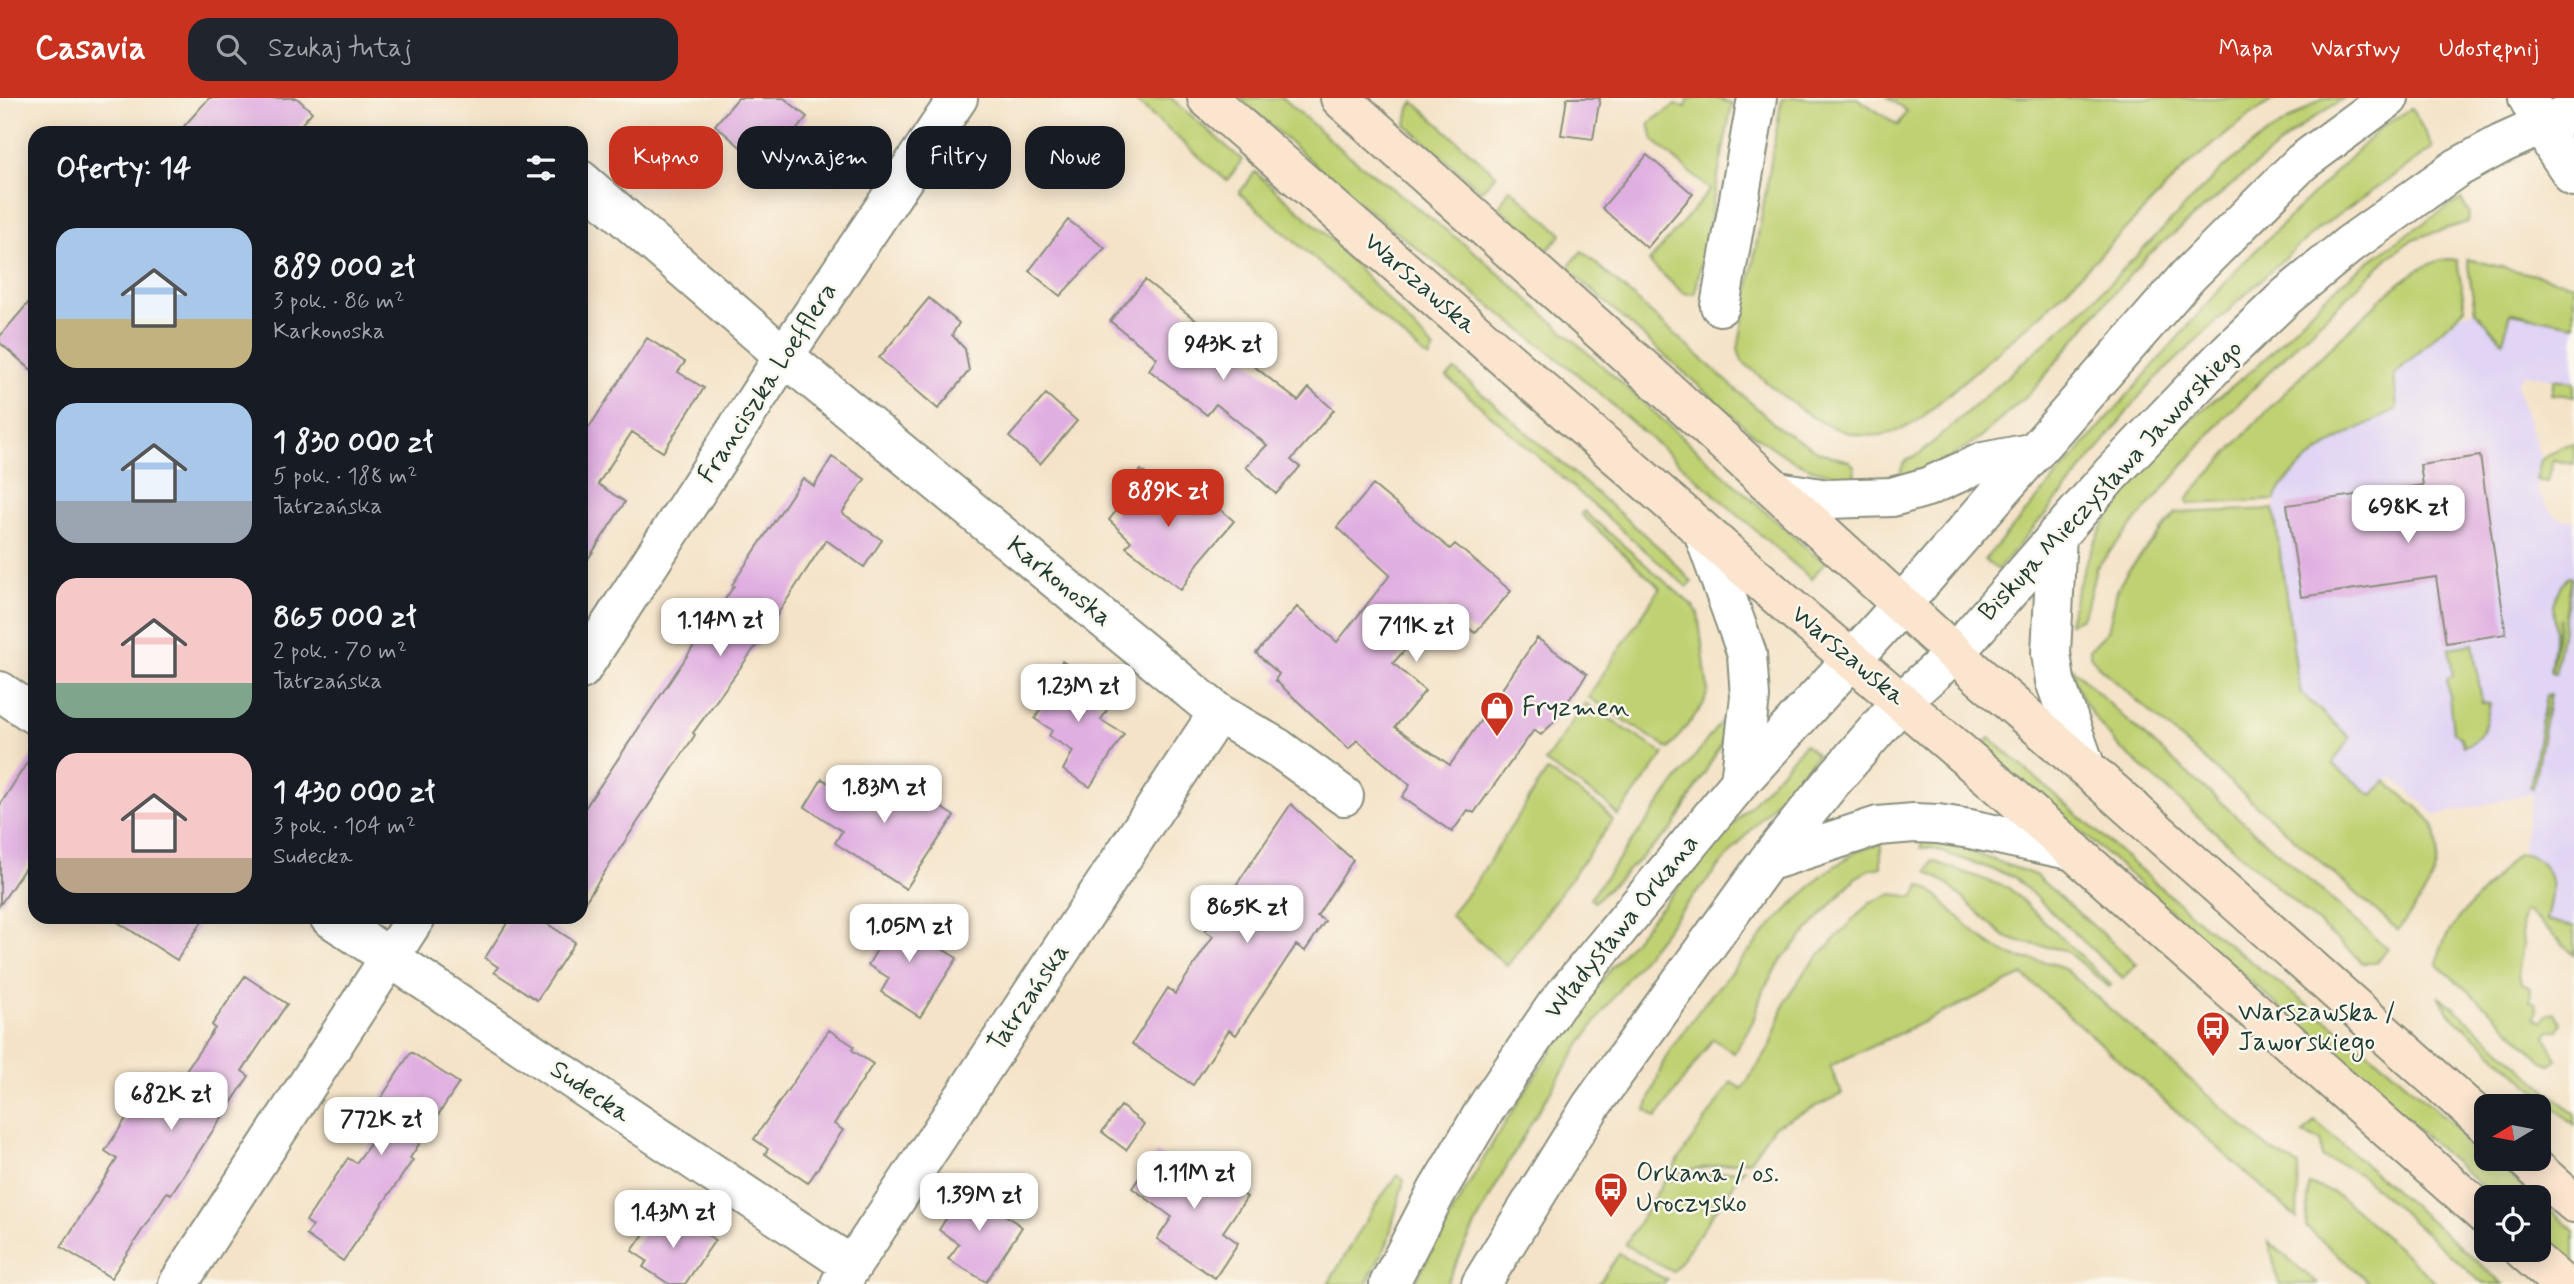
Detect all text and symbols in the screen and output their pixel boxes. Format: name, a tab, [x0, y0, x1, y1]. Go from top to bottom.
search box	[188, 18, 678, 81]
text: Casavia	[35, 27, 146, 71]
icon: search	[212, 30, 250, 68]
text: Szukaj tutaj	[268, 32, 412, 66]
text: Mapa	[2218, 34, 2273, 65]
text: Warstwy	[2311, 34, 2401, 65]
text: Udostępnij	[2439, 34, 2539, 65]
chip: Kupno	[609, 126, 723, 189]
chip: Wynajem	[737, 126, 892, 189]
chip: Filtry	[906, 126, 1011, 189]
chip: Nowe	[1025, 126, 1125, 189]
text: Oferty: 14	[56, 149, 191, 188]
icon: filters	[522, 149, 560, 187]
street label: Warszawska	[1356, 225, 1484, 343]
text: 889 000 zł	[273, 248, 415, 287]
icon: home	[112, 256, 196, 340]
street label: Franciszka Loefflera	[690, 276, 846, 490]
text: 3 pok. · 86 m²	[273, 287, 405, 317]
text: Karkonoska	[273, 317, 385, 347]
pin: 943K zł	[1158, 322, 1288, 382]
text: 943K zł	[1184, 330, 1262, 360]
street label: Biskupa Mieczysława Jaworskiego	[1971, 333, 2251, 629]
text: 1 830 000 zł	[273, 423, 433, 462]
icon: home	[112, 431, 196, 515]
text: 5 pok. · 188 m²	[273, 462, 418, 492]
pin: 889K zł	[1103, 470, 1233, 529]
text: 889K zł	[1128, 477, 1208, 507]
pin: 698K zł	[2343, 486, 2473, 545]
text: Tatrzańska	[273, 492, 382, 522]
text: 698K zł	[2368, 493, 2448, 523]
street label: Karkonoska	[999, 529, 1119, 635]
text: 865 000 zł	[273, 598, 416, 637]
pin: 1.14M zł	[648, 598, 792, 658]
street label: Warszawska	[1784, 598, 1913, 714]
pin: 711K zł	[1351, 604, 1481, 664]
icon: home	[112, 606, 196, 690]
text: 1.14M zł	[677, 606, 763, 636]
text: 711K zł	[1378, 612, 1454, 642]
text: 2 pok. · 70 m²	[273, 637, 407, 667]
pin: 1.23M zł	[1006, 664, 1150, 724]
text: Tatrzańska	[273, 667, 382, 697]
text: 1.23M zł	[1037, 672, 1119, 702]
shop icon: Fryzmen	[1478, 689, 1516, 738]
place label: Fryzmen	[1522, 691, 1629, 725]
pin: 1.83M zł	[812, 766, 956, 825]
text: 1 430 000 zł	[273, 773, 435, 812]
text: 1.83M zł	[842, 773, 926, 803]
icon: home	[112, 781, 196, 865]
text: 3 pok. · 104 m²	[273, 812, 416, 842]
street label: Władysława Orkana	[1537, 828, 1707, 1026]
text: Sudecka	[273, 842, 353, 872]
pin: 865K zł	[1182, 886, 1312, 945]
text: 865K zł	[1206, 893, 1288, 923]
pin: 1.05M zł	[837, 904, 981, 964]
text: 1.05M zł	[866, 912, 952, 942]
street label: Tatrzańska	[980, 937, 1078, 1059]
place label: Warszawska / Jaworskiego	[2238, 996, 2396, 1062]
bus stop icon: Warszawska / Jaworskiego	[2194, 1009, 2232, 1058]
street label: Sudecka	[543, 1053, 637, 1131]
pin: 682K zł	[106, 1072, 236, 1132]
text: 682K zł	[131, 1080, 211, 1110]
north arrow	[2474, 1094, 2552, 1171]
map controls	[2474, 1094, 2551, 1262]
pin: 772K zł	[316, 1098, 446, 1157]
text: 772K zł	[340, 1105, 422, 1135]
pin: 1.11M zł	[1122, 1152, 1266, 1211]
place label: Orkana / os. Uroczysko	[1636, 1157, 1779, 1221]
text: 1.11M zł	[1153, 1159, 1235, 1189]
bus stop icon: Orkana / os. Uroczysko	[1592, 1170, 1630, 1219]
pin: 1.39M zł	[907, 1174, 1051, 1233]
text: 1.39M zł	[936, 1181, 1022, 1211]
button: locate	[2474, 1185, 2551, 1262]
pin: 1.43M zł	[601, 1190, 745, 1250]
text: 1.43M zł	[631, 1198, 715, 1228]

